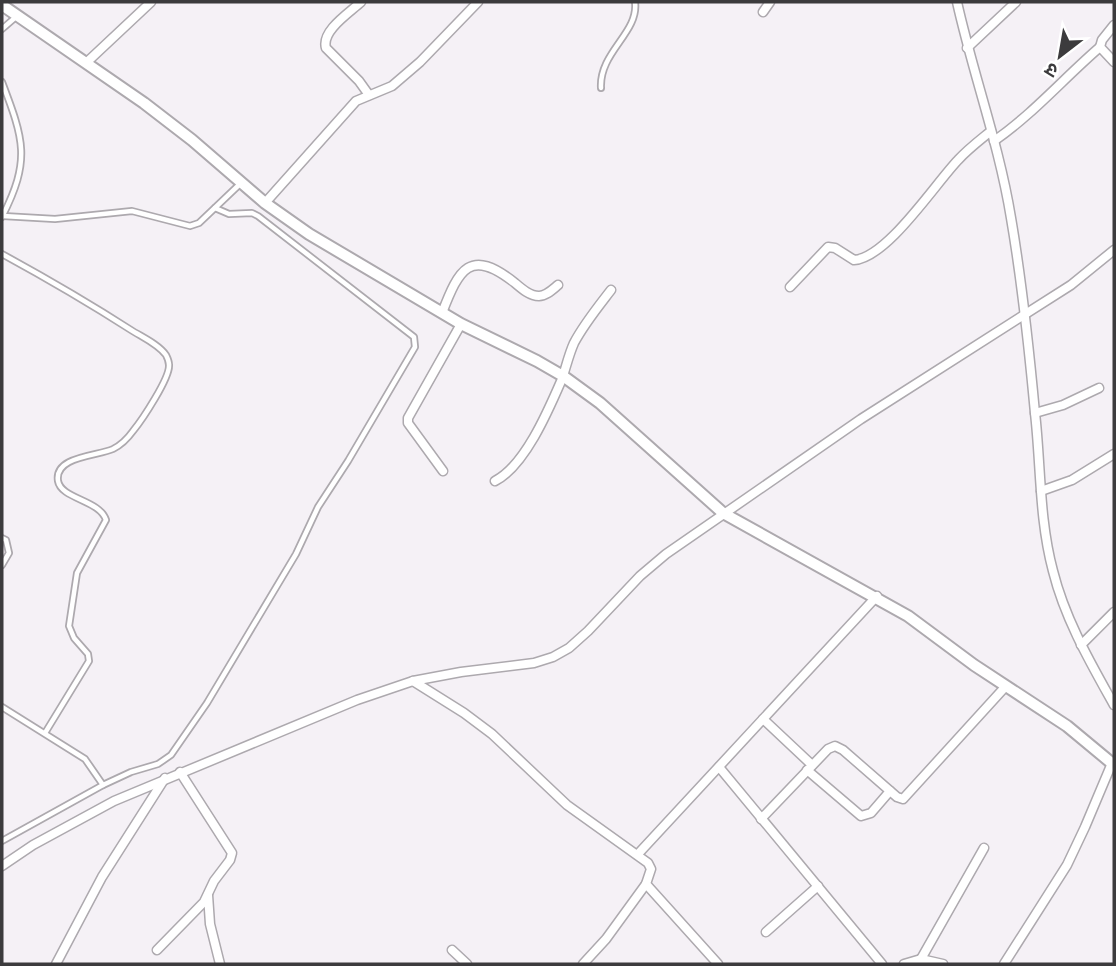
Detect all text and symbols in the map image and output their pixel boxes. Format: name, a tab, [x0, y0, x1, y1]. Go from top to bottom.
north arrow	[1025, 21, 1095, 91]
text: उ	[1040, 58, 1062, 84]

